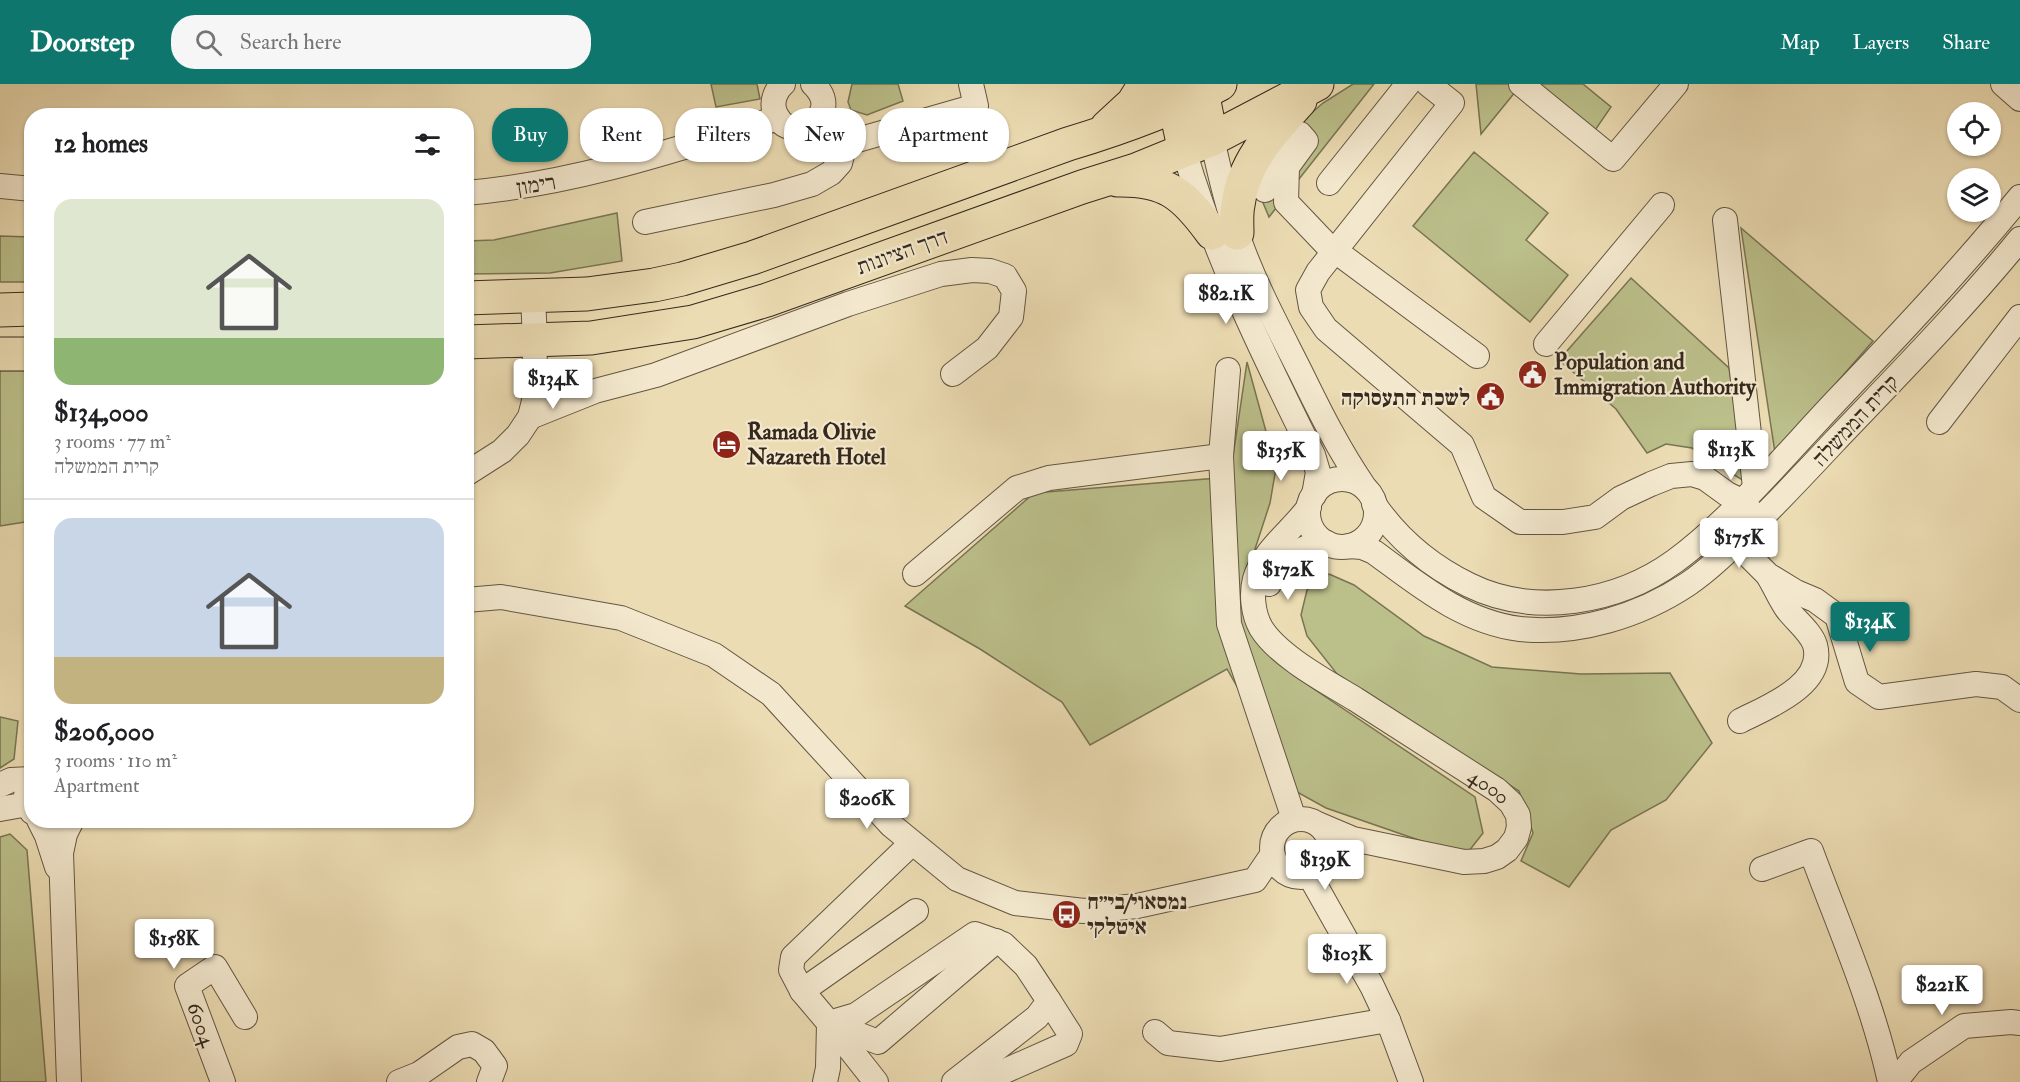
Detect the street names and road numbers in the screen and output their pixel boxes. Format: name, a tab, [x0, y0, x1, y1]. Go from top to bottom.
street label: רימון	[514, 168, 558, 202]
street label: דרך הציונות	[853, 223, 952, 281]
street label: קרית הממשלה	[1806, 369, 1905, 473]
street label: 4000	[1462, 762, 1516, 811]
street label: 6004	[180, 998, 222, 1052]

